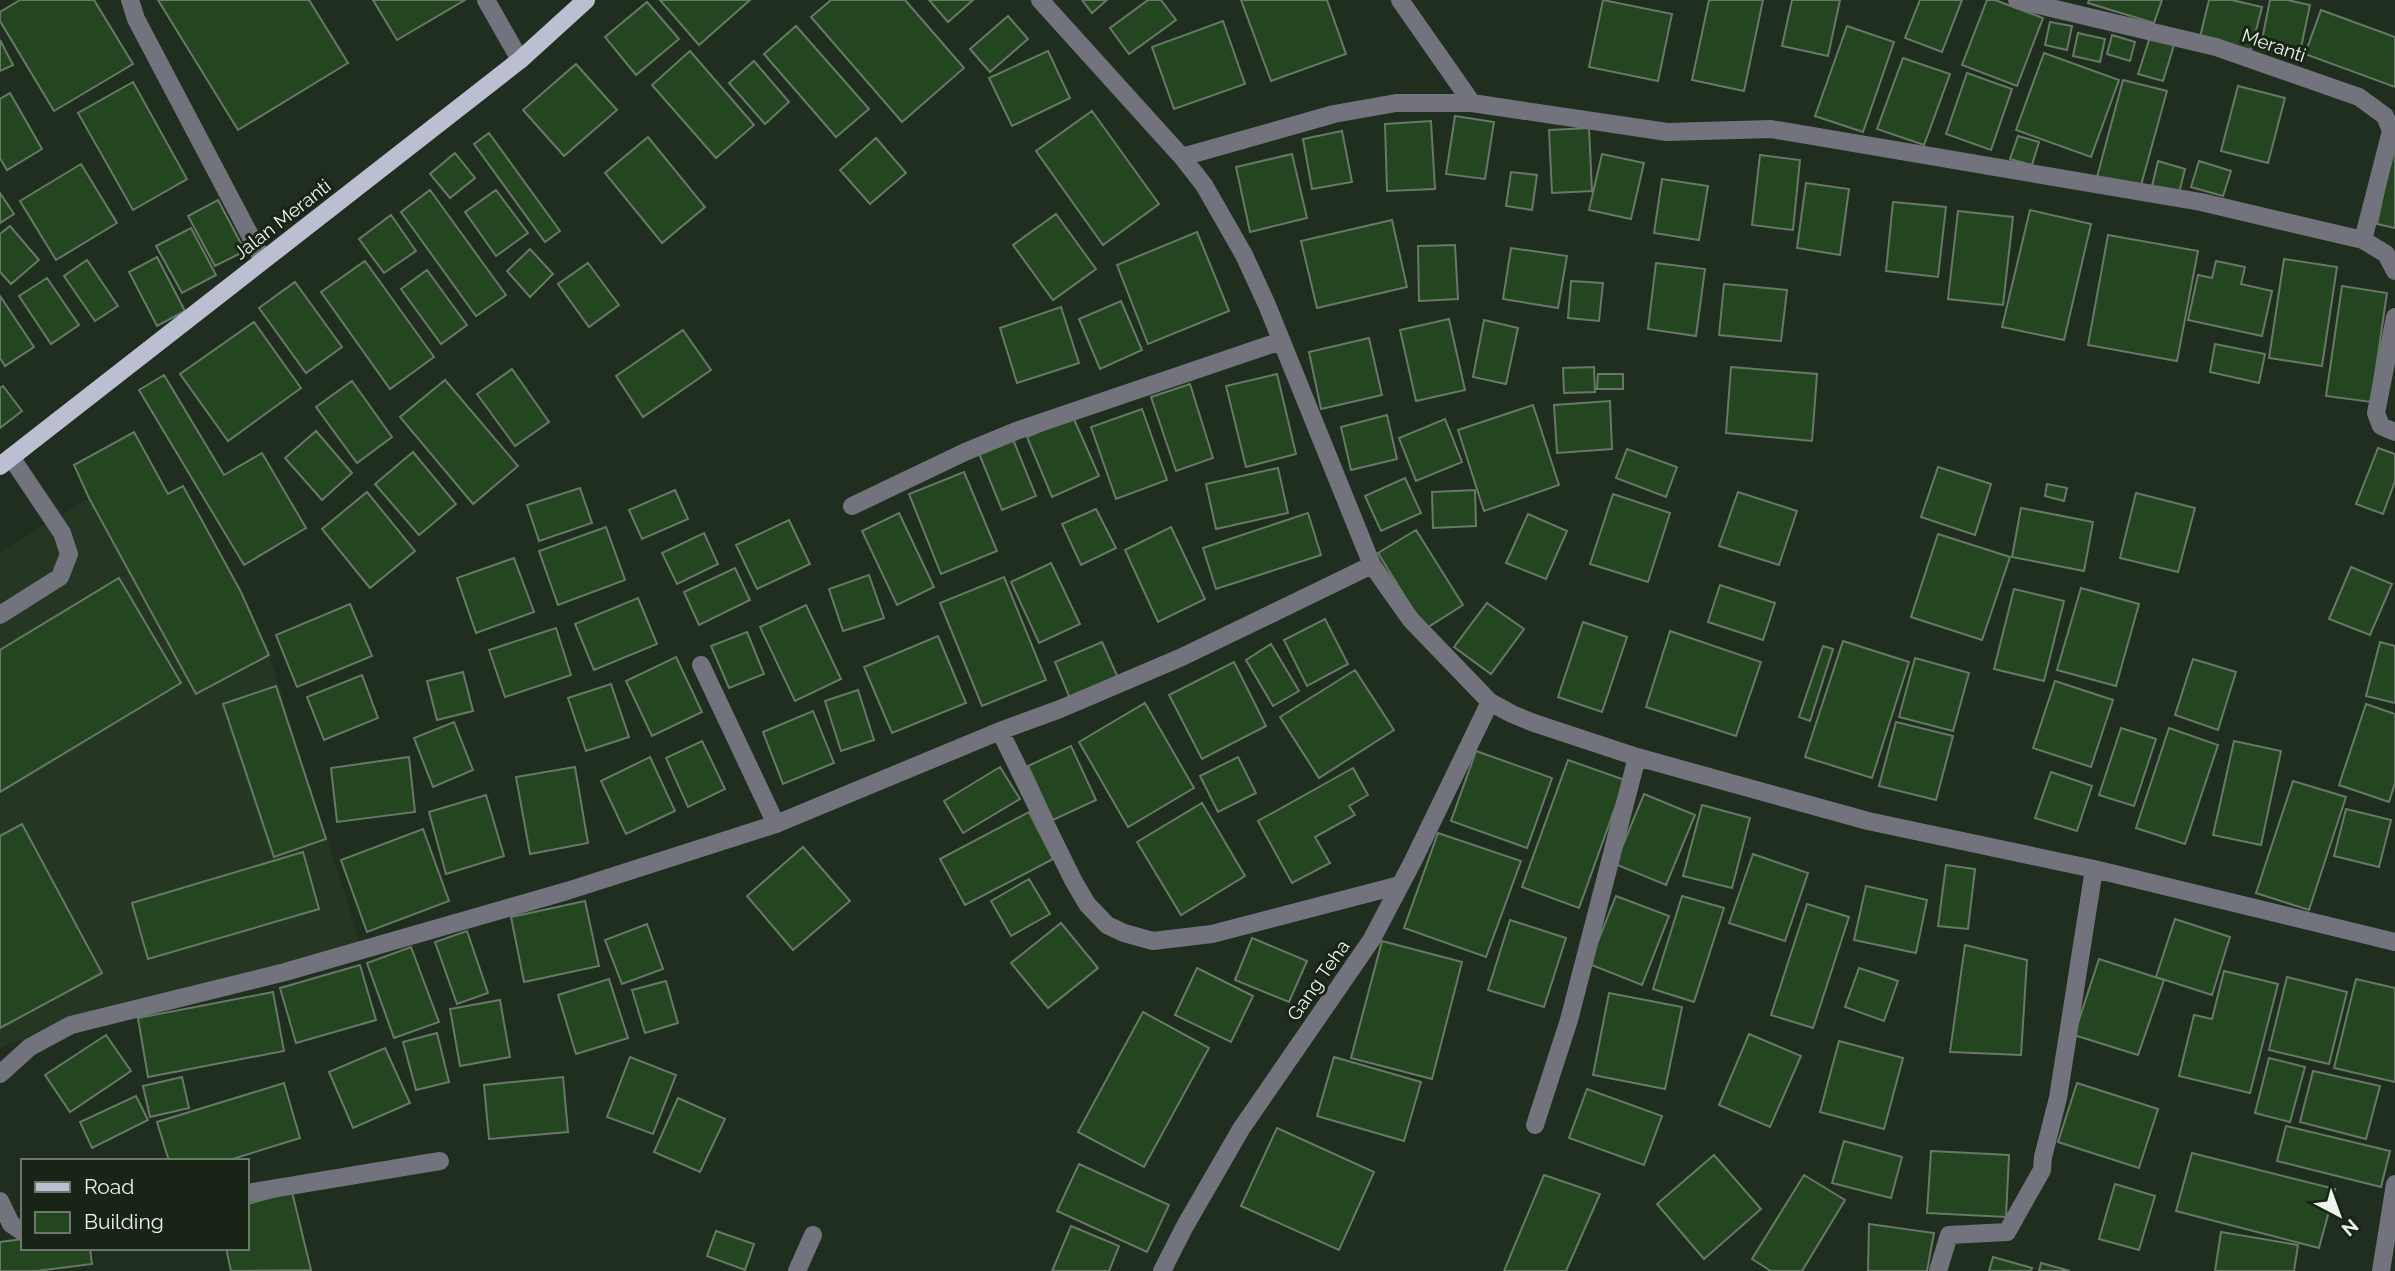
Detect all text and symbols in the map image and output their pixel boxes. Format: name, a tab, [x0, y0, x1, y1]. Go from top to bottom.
street label: Meranti	[2239, 24, 2309, 66]
street label: Jalan Meranti	[229, 174, 335, 264]
street label: Gang Teha	[1282, 936, 1354, 1024]
legend	[21, 1159, 248, 1250]
text: Road	[84, 1174, 134, 1199]
north arrow	[2304, 1180, 2374, 1250]
text: Building	[84, 1209, 164, 1234]
text: N	[2337, 1215, 2363, 1241]

